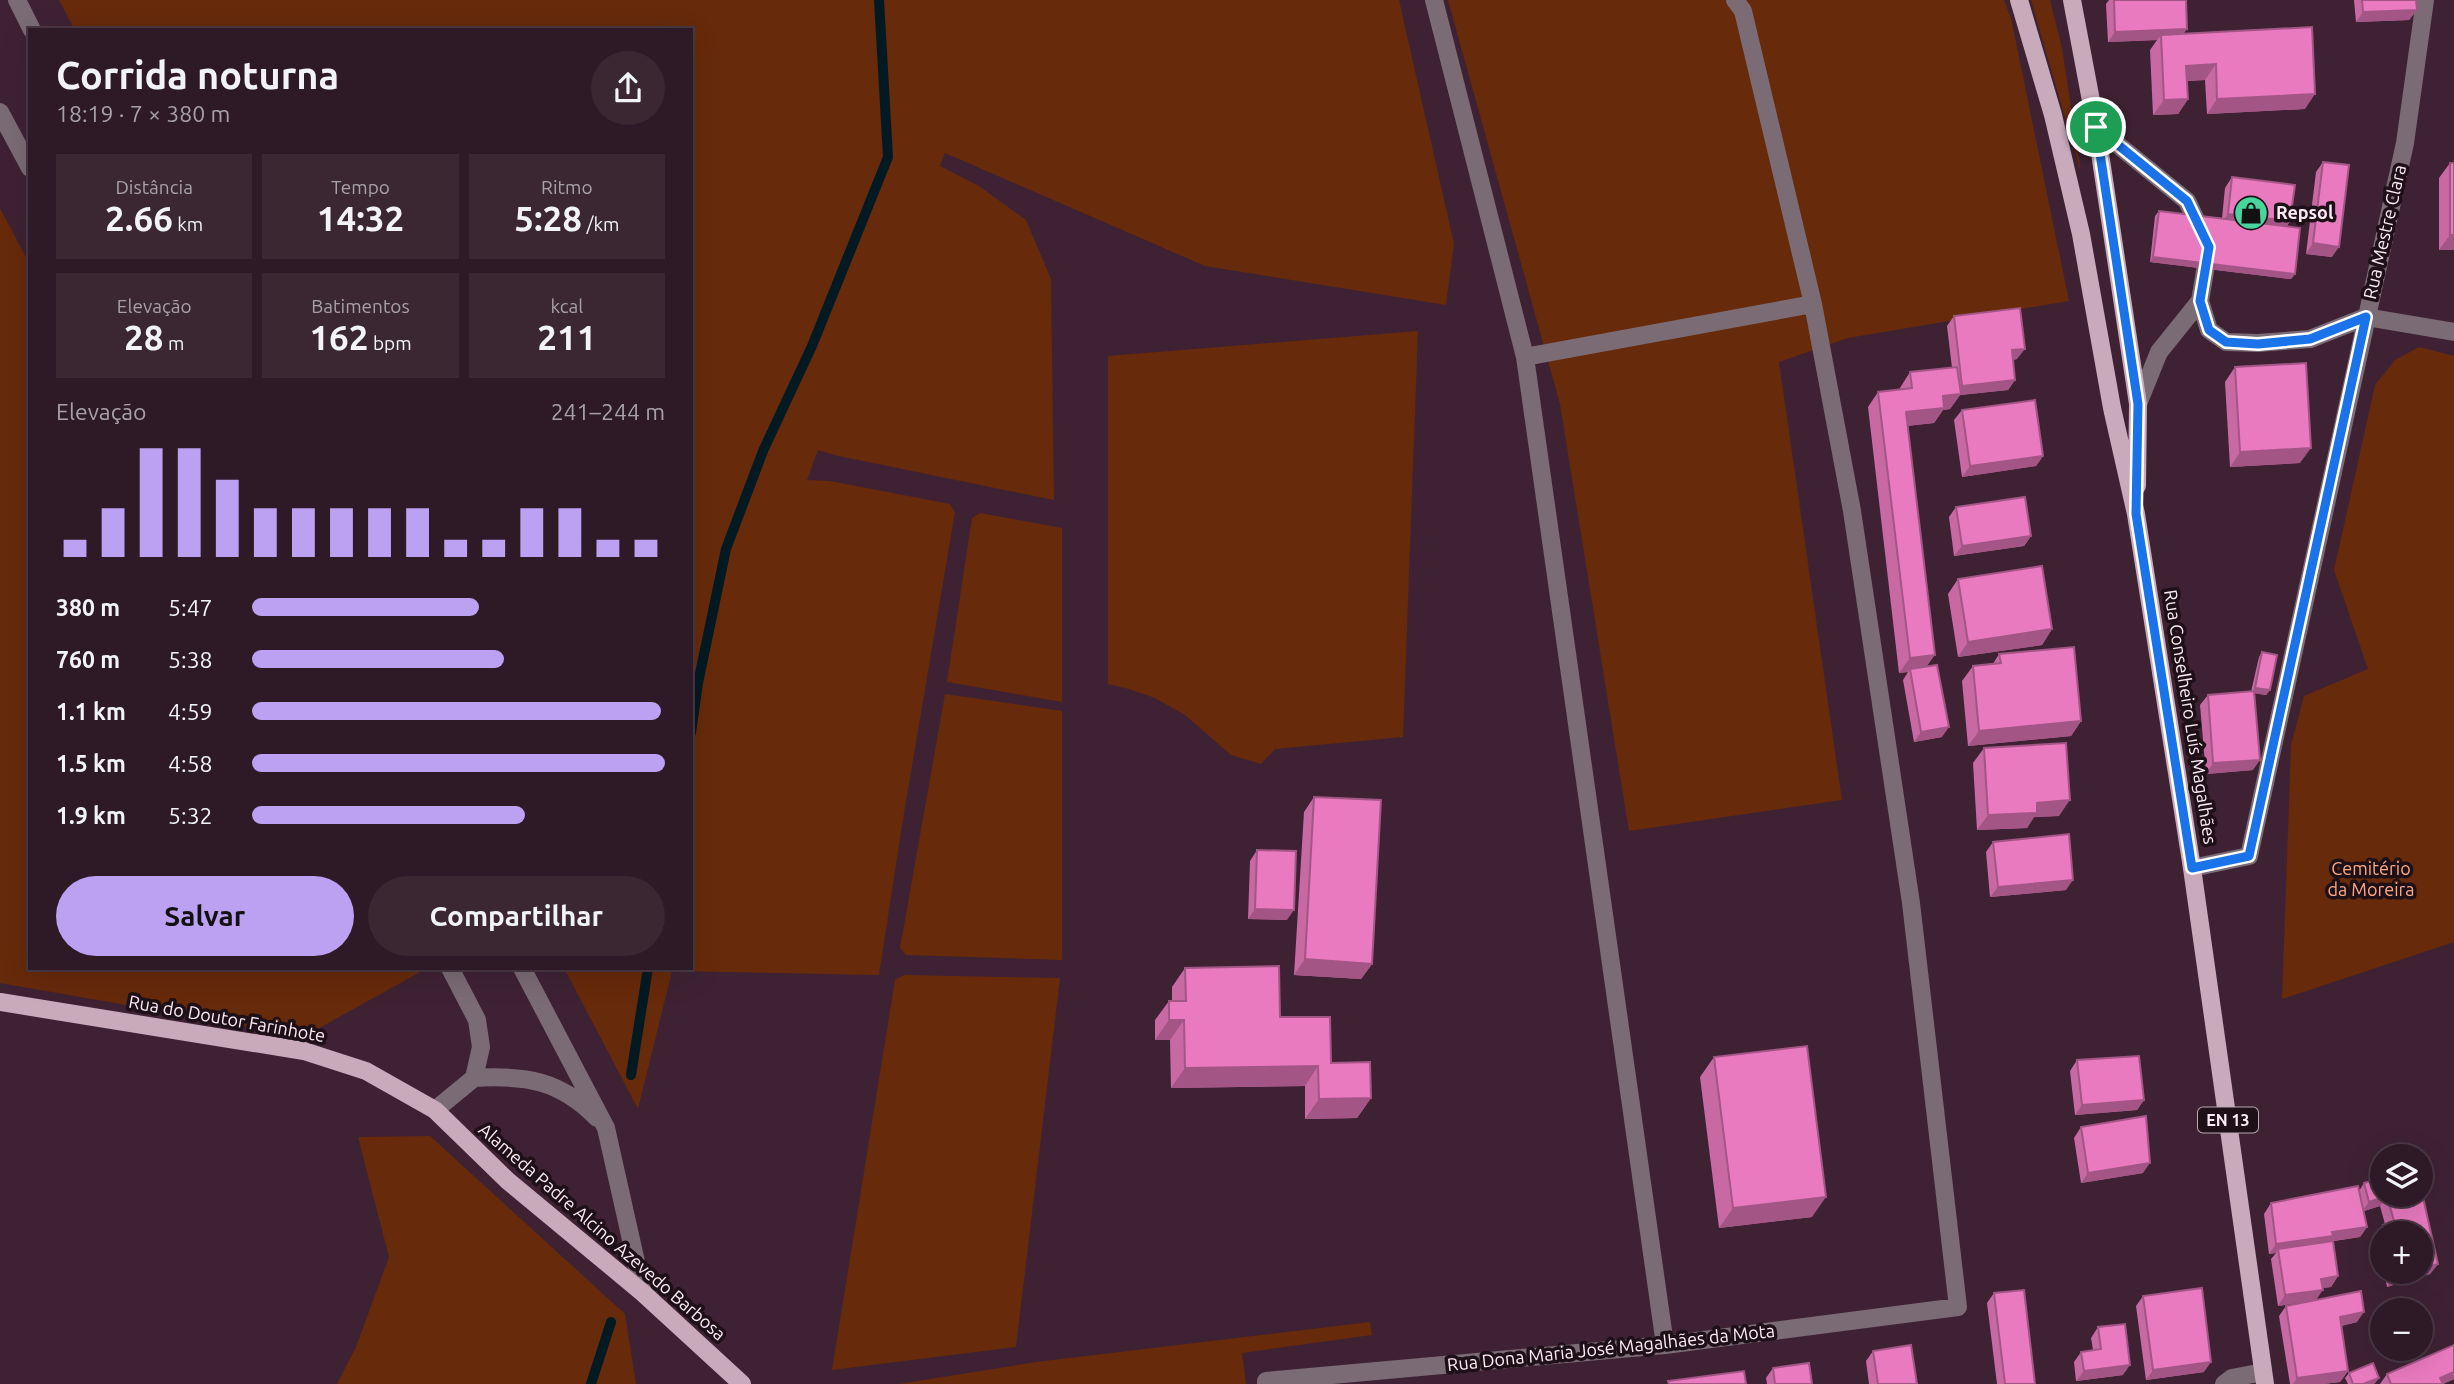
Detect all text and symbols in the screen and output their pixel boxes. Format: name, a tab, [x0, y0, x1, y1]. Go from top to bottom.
button: share	[591, 51, 665, 125]
text: Corrida noturna	[56, 54, 339, 96]
pin	[2066, 97, 2126, 157]
text: 18:19 · 7 × 380 m	[56, 101, 230, 126]
icon: arrive	[2077, 108, 2115, 146]
street label: Rua Mestre Clara	[2359, 163, 2409, 301]
text: Distância	[115, 176, 193, 198]
text: Tempo	[331, 176, 390, 198]
text: Ritmo	[541, 176, 593, 198]
shop icon: Repsol	[2232, 194, 2270, 232]
text: 2.66	[105, 198, 173, 238]
text: 14:32	[317, 198, 404, 238]
text: 5:28	[514, 198, 582, 238]
place label: Repsol	[2276, 202, 2334, 222]
text: km	[173, 213, 203, 235]
text: /km	[582, 213, 619, 235]
text: Elevação	[117, 295, 192, 317]
text: Batimentos	[311, 295, 410, 317]
text: kcal	[550, 295, 583, 317]
text: 28	[124, 317, 164, 357]
text: 162	[309, 317, 369, 357]
text: 211	[537, 317, 596, 357]
text: m	[164, 332, 184, 354]
text: bpm	[369, 332, 412, 354]
text: Elevação	[56, 399, 147, 424]
text: 241–244 m	[551, 399, 665, 424]
street label: Rua Conselheiro Luís Magalhães	[2161, 588, 2221, 846]
text: 380 m	[56, 595, 120, 620]
text: 5:47	[168, 595, 213, 620]
text: 760 m	[56, 647, 120, 672]
text: 5:38	[168, 647, 213, 672]
text: 1.1 km	[56, 699, 126, 724]
text: 4:59	[168, 699, 213, 724]
text: 1.5 km	[56, 751, 126, 776]
text: 4:58	[168, 751, 213, 776]
text: 1.9 km	[56, 803, 126, 828]
text: 5:32	[168, 803, 213, 828]
park label: Cemitério da Moreira	[2327, 858, 2415, 899]
button: Salvar	[56, 876, 354, 956]
button: Compartilhar	[368, 876, 665, 956]
street label: Rua do Doutor Farinhote	[127, 991, 327, 1045]
road number: EN 13	[2198, 1108, 2258, 1132]
street label: Alameda Padre Alcino Azevedo Barbosa	[475, 1119, 730, 1344]
map controls	[2370, 1144, 2433, 1361]
button: layers	[2370, 1144, 2433, 1207]
button: +	[2370, 1221, 2433, 1284]
button: −	[2370, 1298, 2433, 1361]
street label: Rua Dona Maria José Magalhães da Mota	[1446, 1320, 1776, 1374]

